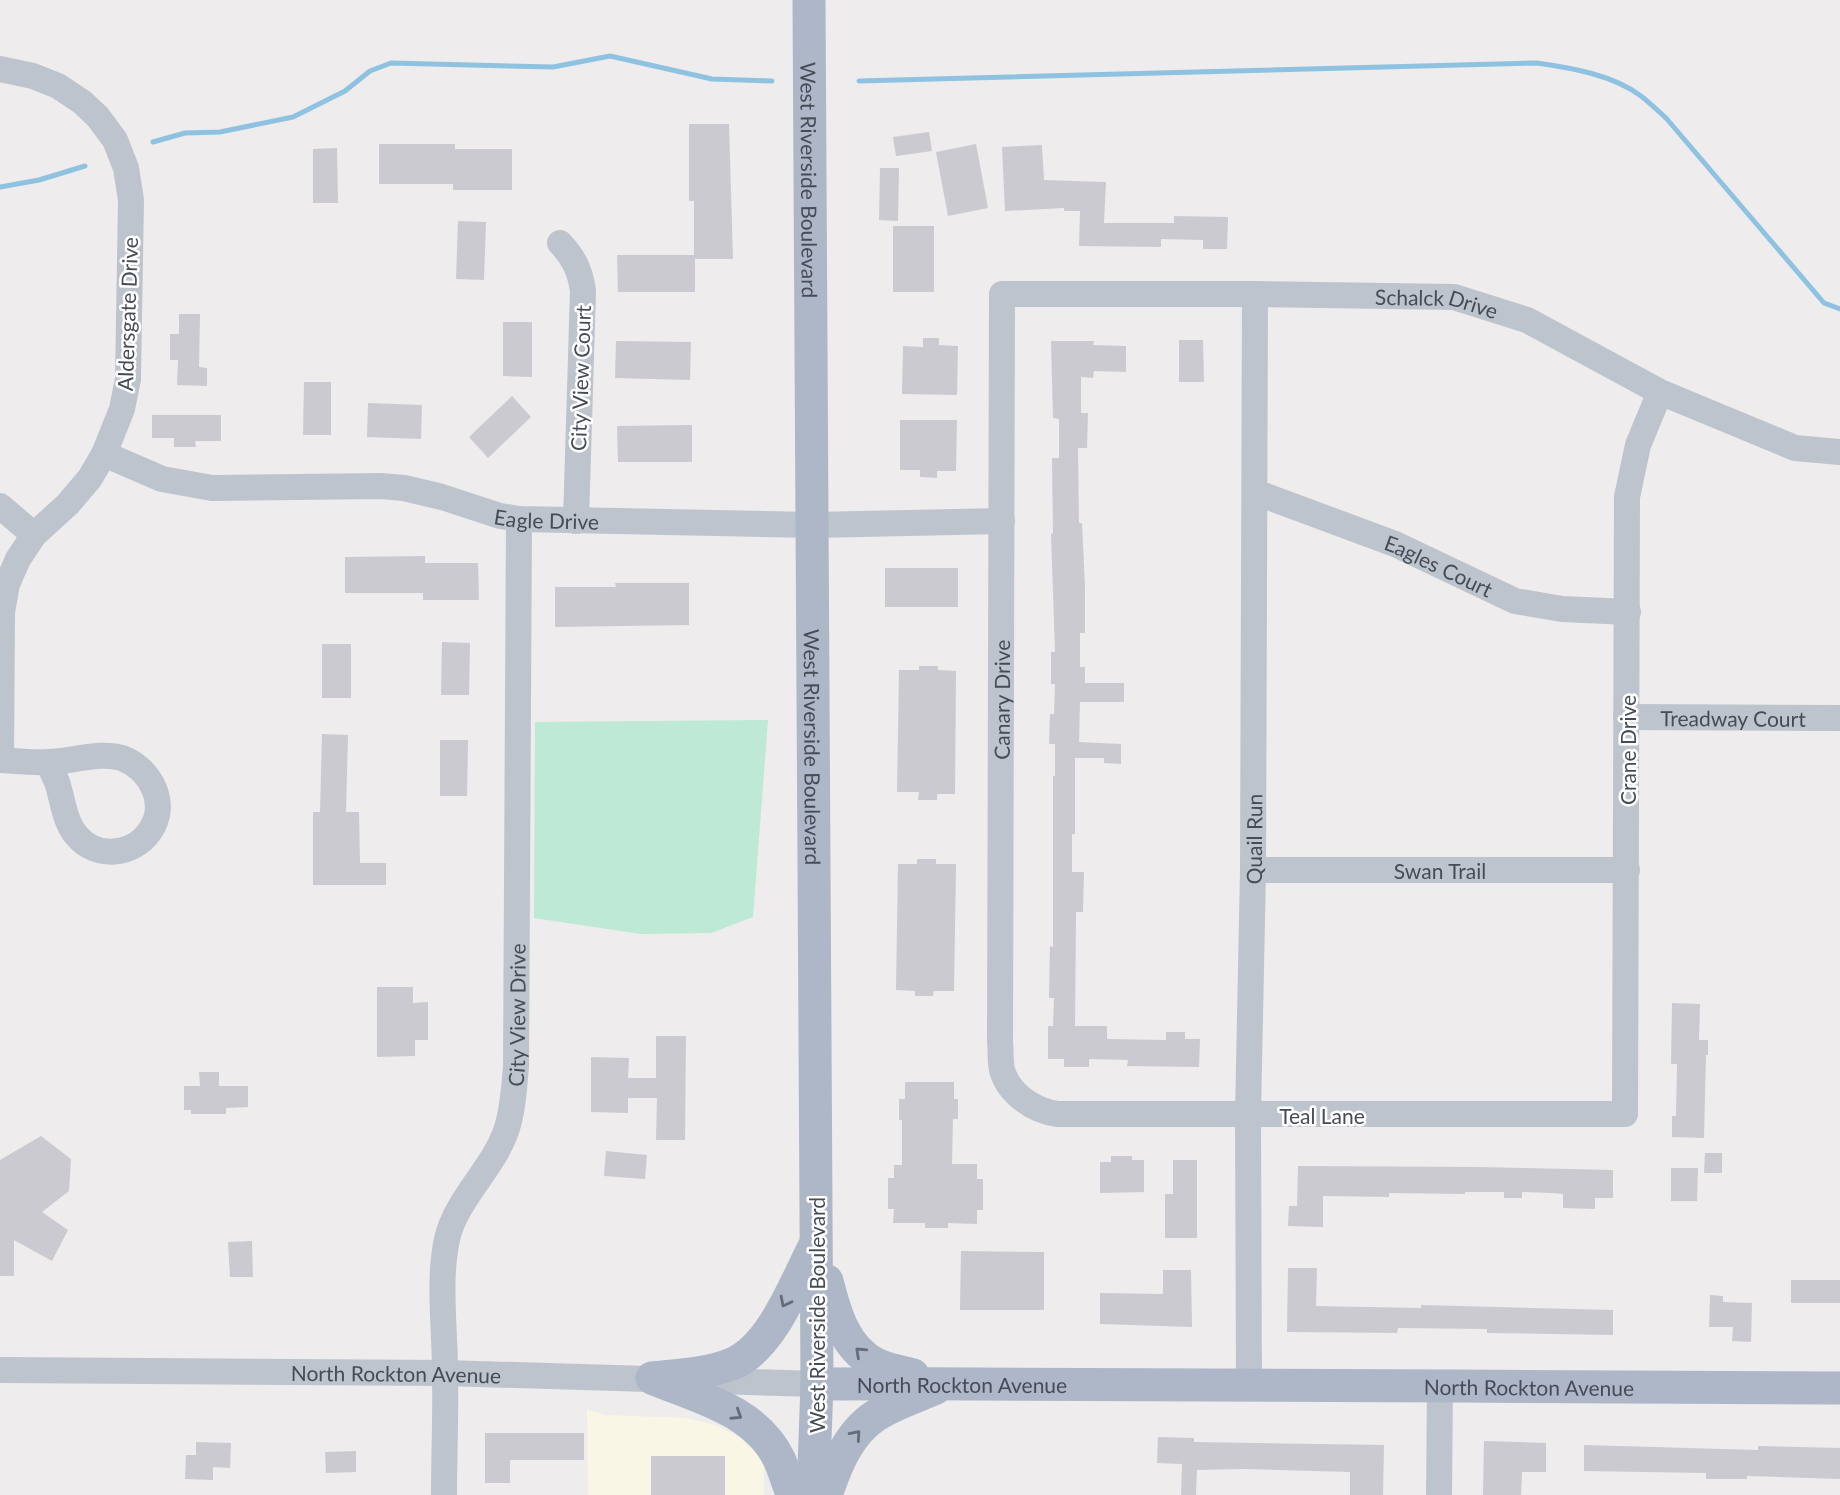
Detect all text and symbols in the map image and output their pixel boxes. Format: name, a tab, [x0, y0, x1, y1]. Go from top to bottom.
street label: West Riverside Boulevard	[797, 62, 823, 298]
street label: Aldersgate Drive	[112, 237, 142, 391]
street label: Schalck Drive	[1375, 283, 1501, 323]
street label: City View Court	[565, 304, 595, 451]
street label: Eagle Drive	[493, 503, 599, 533]
street label: Eagles Court	[1382, 529, 1497, 601]
street label: West Riverside Boulevard	[800, 629, 827, 865]
street label: Canary Drive	[988, 640, 1014, 760]
street label: Crane Drive	[1615, 695, 1640, 805]
street label: Treadway Court	[1660, 705, 1806, 730]
street label: Quail Run	[1240, 794, 1266, 885]
street label: Swan Trail	[1394, 858, 1486, 883]
street label: City View Drive	[502, 943, 529, 1087]
street label: Teal Lane	[1279, 1103, 1365, 1128]
street label: West Riverside Boulevard	[804, 1197, 829, 1433]
one-way arrow	[780, 1295, 794, 1307]
one-way arrow	[856, 1348, 869, 1360]
street label: North Rockton Avenue	[291, 1359, 502, 1387]
street label: North Rockton Avenue	[857, 1371, 1067, 1397]
street label: North Rockton Avenue	[1424, 1373, 1634, 1400]
one-way arrow	[729, 1407, 742, 1419]
one-way arrow	[848, 1430, 860, 1443]

